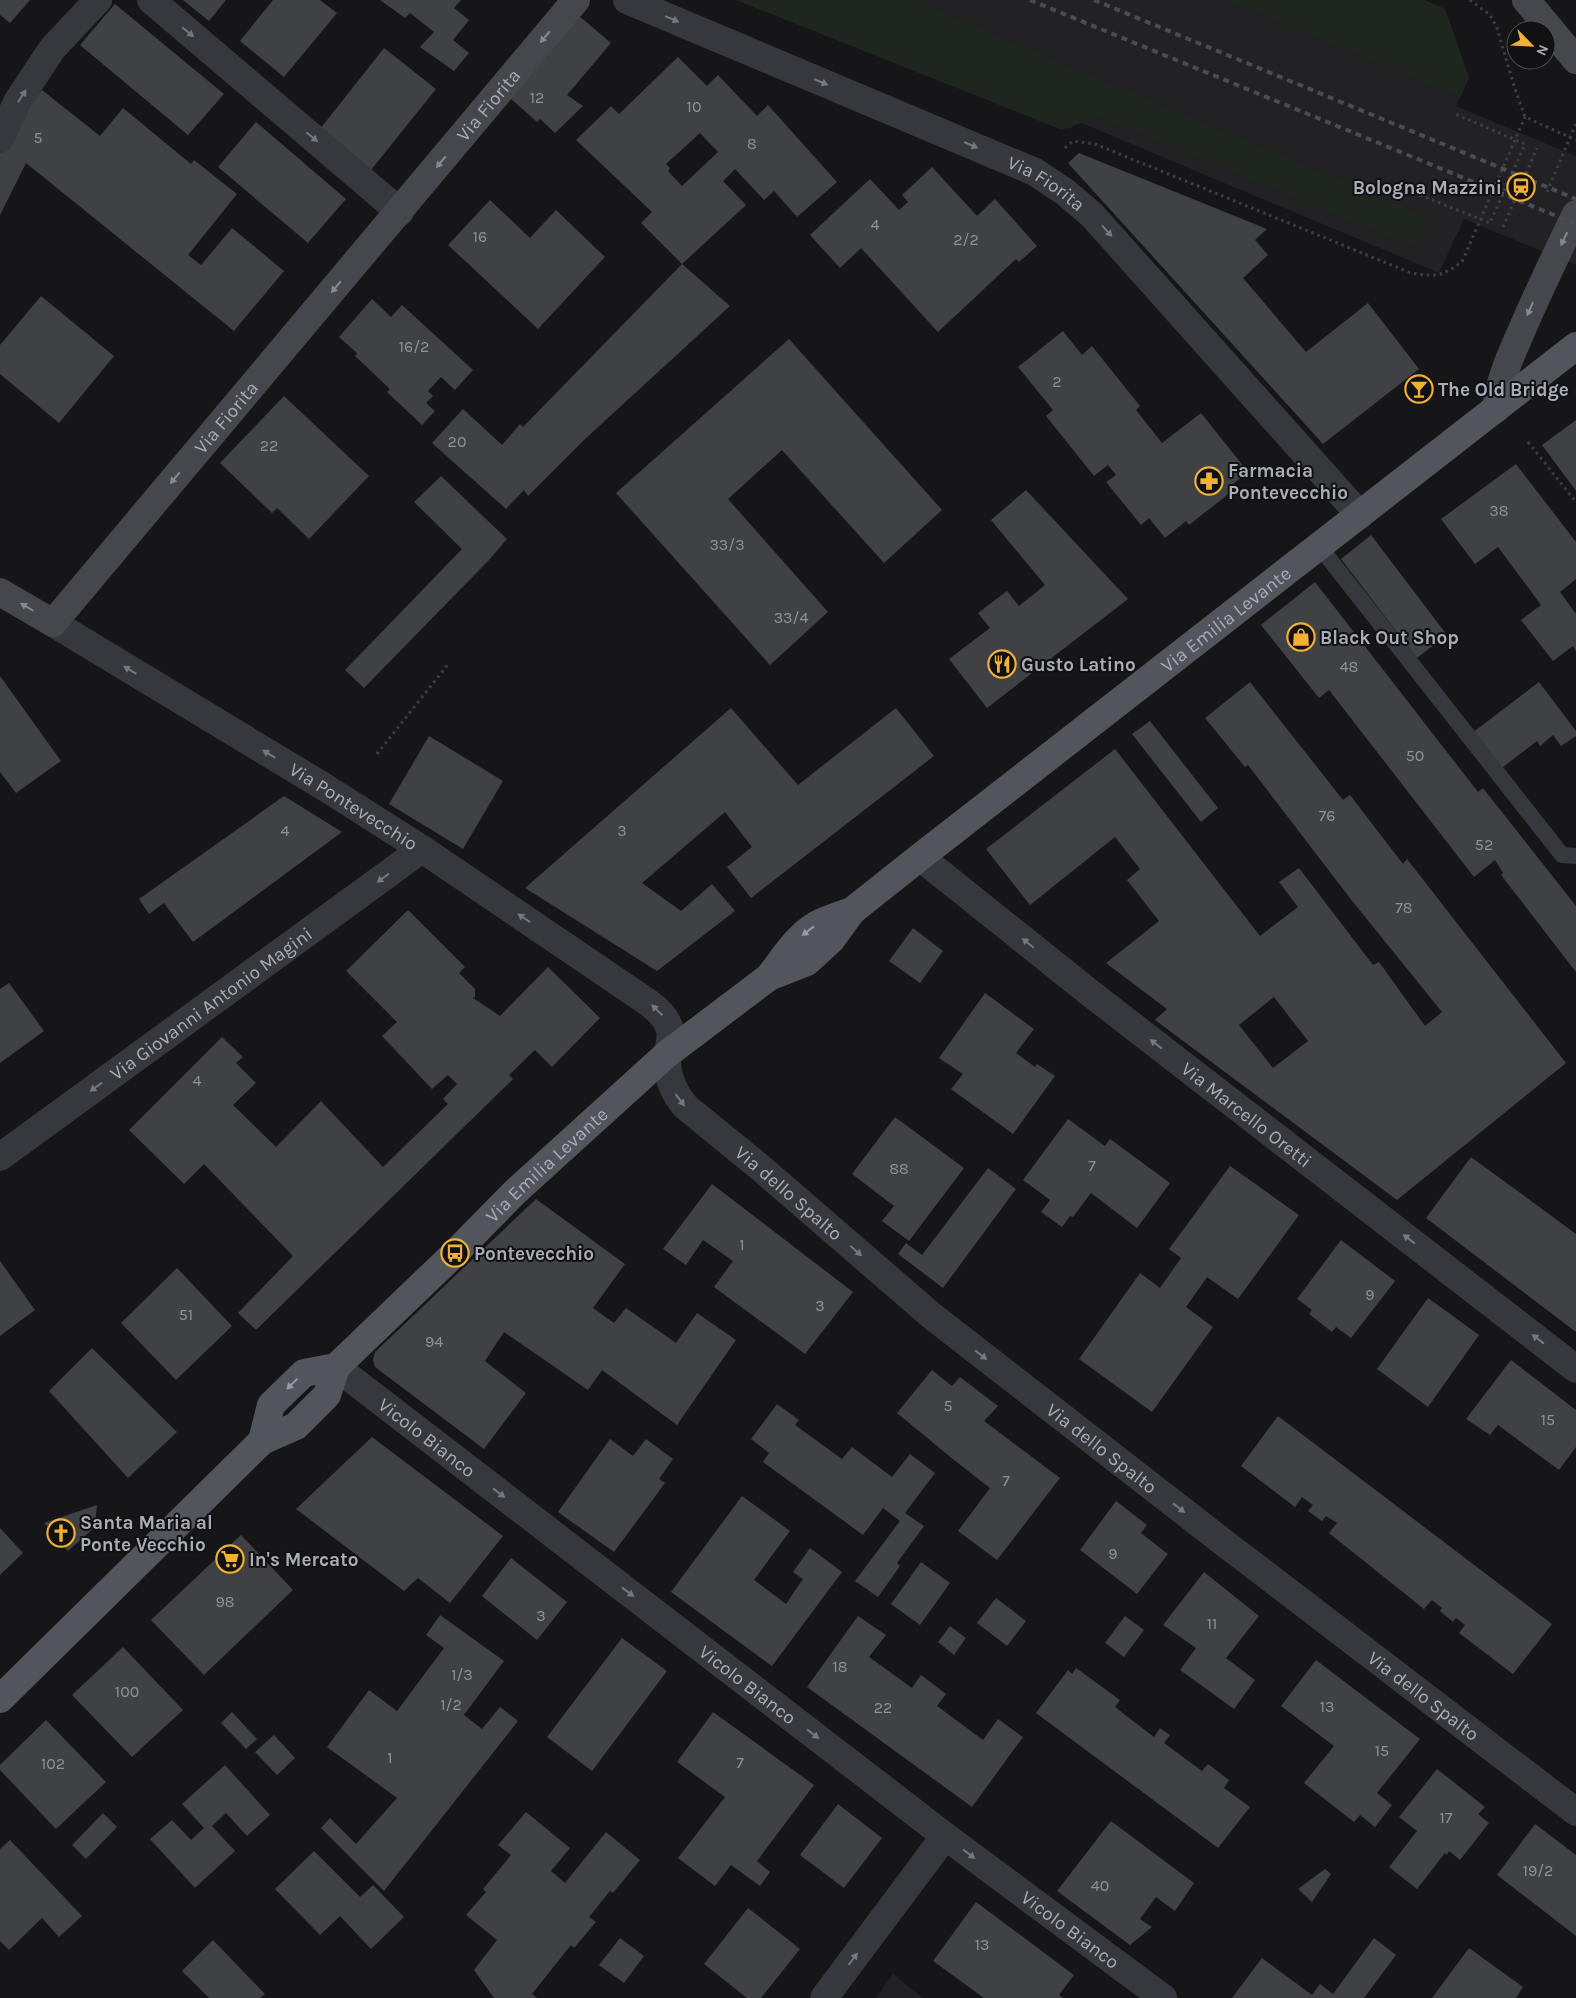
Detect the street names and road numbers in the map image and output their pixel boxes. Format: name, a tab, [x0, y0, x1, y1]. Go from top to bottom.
street label: Via Fiorita	[452, 65, 525, 146]
street label: Via Fiorita	[1004, 152, 1089, 216]
street label: Via Fiorita	[190, 377, 263, 459]
street label: Via Emilia Levante	[1157, 562, 1296, 677]
street label: Via Pontevecchio	[285, 758, 421, 855]
street label: Via Giovanni Antonio Magini	[106, 923, 317, 1085]
street label: Via Marcello Oretti	[1177, 1058, 1316, 1172]
street label: Via Emilia Levante	[481, 1103, 613, 1227]
street label: Via dello Spalto	[730, 1142, 846, 1245]
street label: Vicolo Bianco	[374, 1394, 479, 1482]
street label: Via dello Spalto	[1042, 1399, 1161, 1499]
street label: Vicolo Bianco	[695, 1641, 800, 1729]
street label: Via dello Spalto	[1363, 1647, 1483, 1746]
street label: Vicolo Bianco	[1017, 1886, 1123, 1974]

